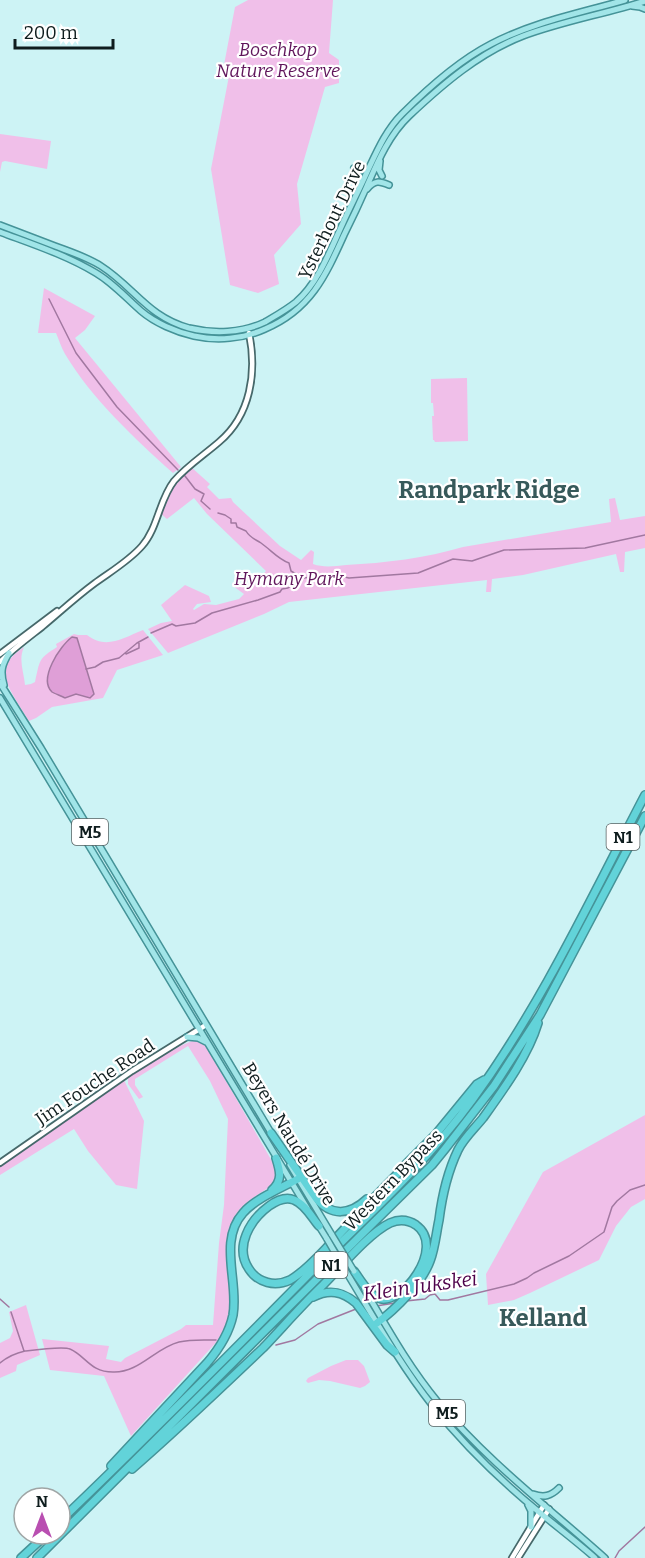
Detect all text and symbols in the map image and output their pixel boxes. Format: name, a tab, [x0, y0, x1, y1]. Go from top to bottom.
scale bar	[15, 12, 112, 50]
text: 200 m	[24, 22, 78, 44]
park label: Boschkop Nature Reserve	[216, 39, 340, 82]
street label: Ysterhout Drive	[294, 157, 370, 283]
district label: Randpark Ridge	[398, 476, 580, 504]
park label: Hymany Park	[234, 568, 344, 590]
road number: M5	[72, 819, 108, 845]
road number: N1	[606, 824, 640, 850]
street label: Jim Fouche Road	[30, 1034, 159, 1130]
street label: Beyers Naudé Drive	[238, 1058, 340, 1210]
street label: Western Bypass	[339, 1125, 447, 1235]
road number: N1	[314, 1252, 348, 1278]
water label: Klein Jukskei	[361, 1266, 479, 1306]
district label: Kelland	[499, 1304, 587, 1332]
road number: M5	[429, 1400, 465, 1426]
north arrow	[12, 1486, 72, 1546]
text: N	[36, 1492, 48, 1511]

